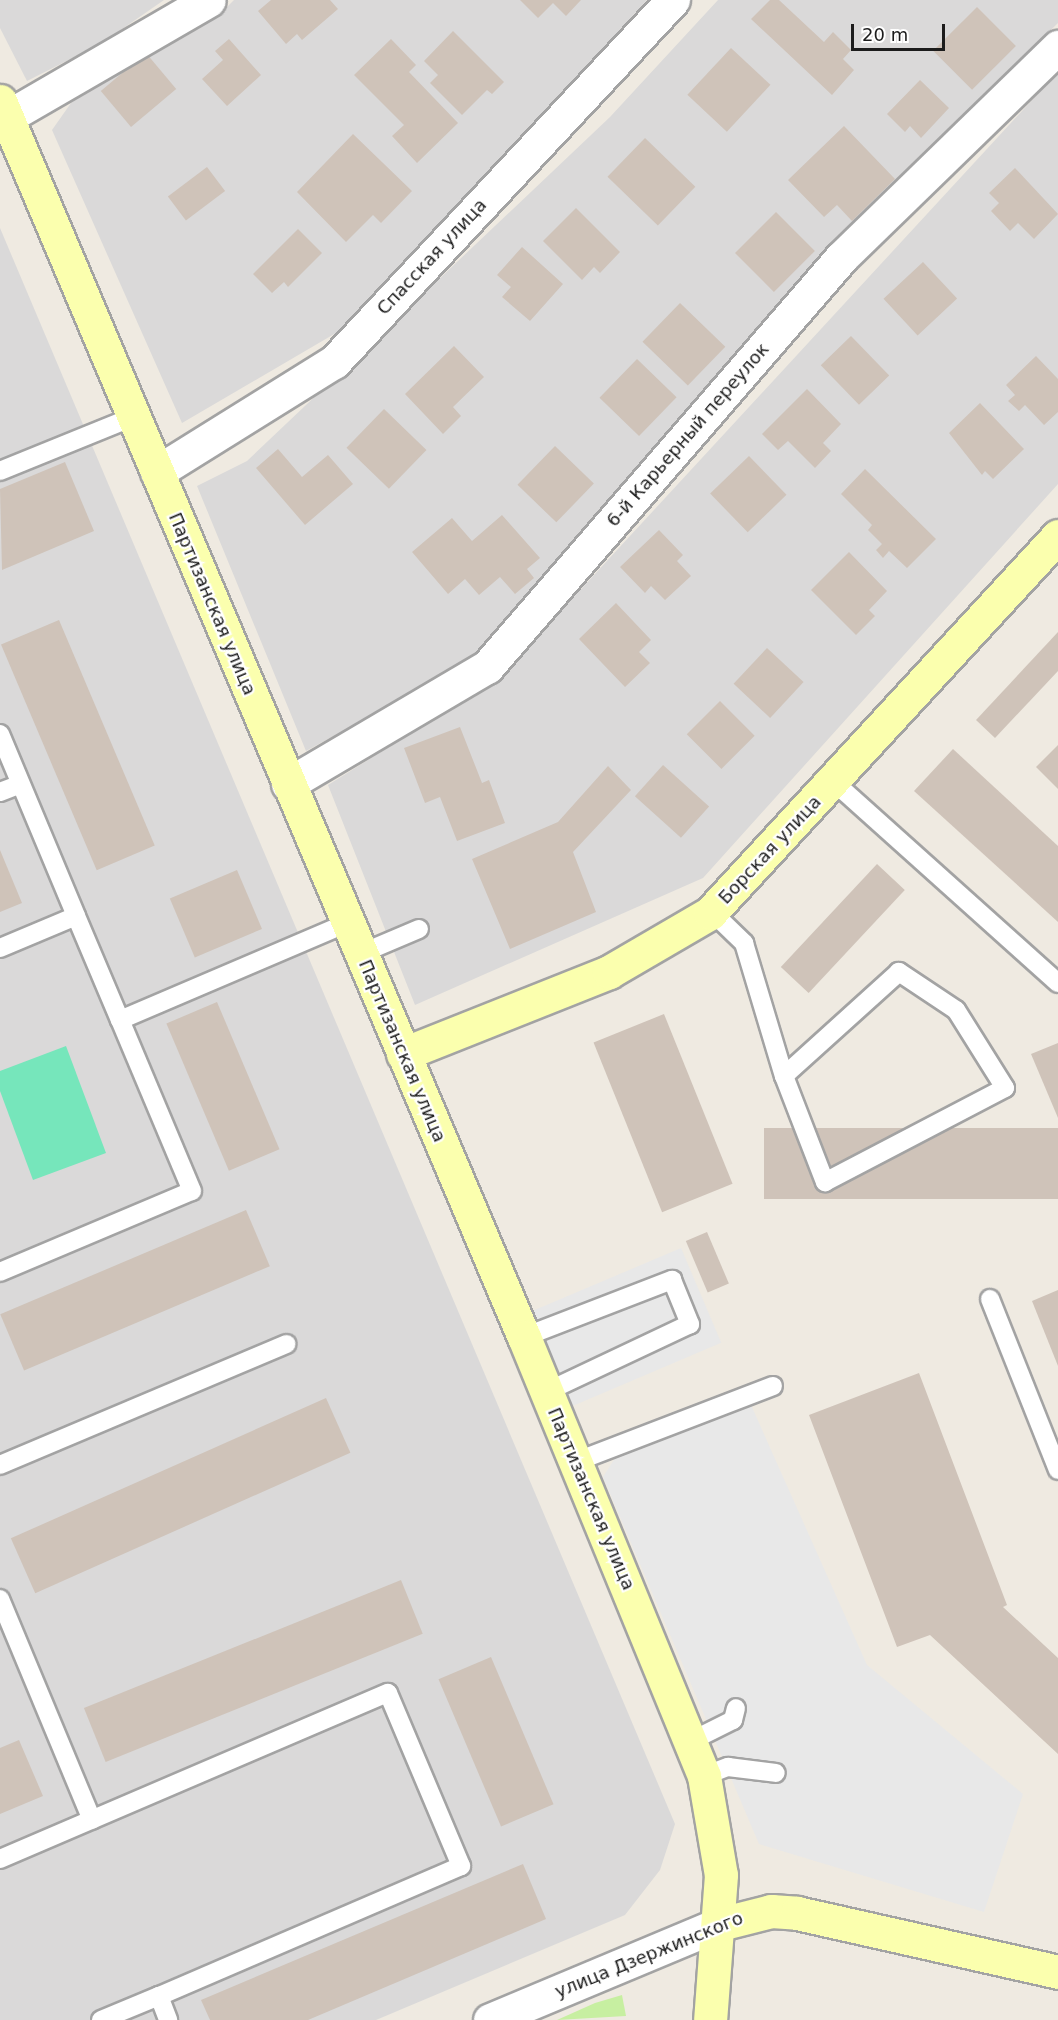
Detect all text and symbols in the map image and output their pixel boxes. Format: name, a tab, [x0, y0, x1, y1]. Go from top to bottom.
scale bar	[854, 12, 948, 50]
text: 20 m	[862, 24, 908, 45]
street label: Спасская улица	[373, 195, 491, 319]
street label: 6-й Карьерный переулок	[602, 339, 774, 531]
street label: Партизанская улица	[164, 510, 260, 698]
street label: Борская улица	[714, 791, 826, 909]
street label: Партизанская улица	[354, 957, 450, 1145]
street label: Партизанская улица	[543, 1405, 639, 1593]
street label: улица Дзержинского	[552, 1907, 746, 2003]

